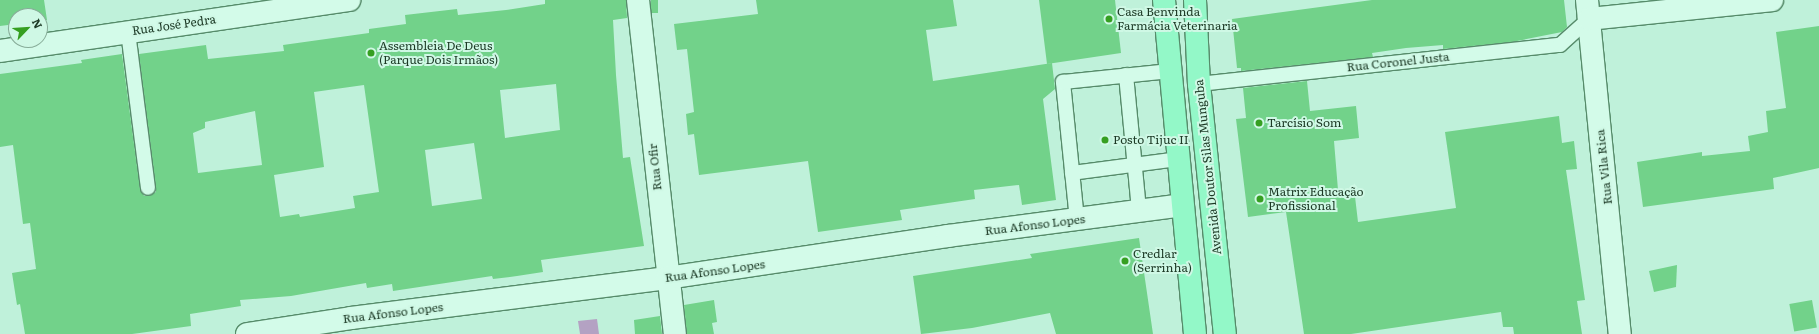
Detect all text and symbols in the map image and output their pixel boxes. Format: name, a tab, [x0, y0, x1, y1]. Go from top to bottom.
place label: Casa Benvinda Farmácia Veterinaria	[1117, 5, 1238, 33]
north arrow	[8, 8, 48, 48]
street label: Rua José Pedra	[131, 12, 217, 38]
marker: Casa Benvinda Farmácia Veterinaria	[1104, 14, 1114, 24]
text: N	[29, 16, 47, 31]
place label: Assembleia De Deus (Parque Dois Irmãos)	[379, 39, 498, 67]
marker: Assembleia De Deus (Parque Dois Irmãos)	[366, 48, 376, 58]
street label: Rua Coronel Justa	[1346, 49, 1450, 75]
street label: Avenida Doutor Silas Munguba	[1192, 79, 1224, 255]
place label: Tarcísio Som	[1267, 116, 1341, 130]
marker: Tarcísio Som	[1254, 118, 1264, 128]
street label: Rua Vila Rica	[1593, 129, 1615, 205]
place label: Posto Tijuc II	[1113, 133, 1189, 147]
marker: Posto Tijuc II	[1100, 135, 1110, 145]
street label: Rua Ofir	[645, 143, 665, 191]
place label: Matrix Educação Profissional	[1268, 185, 1364, 213]
marker: Matrix Educação Profissional	[1255, 194, 1265, 204]
street label: Rua Afonso Lopes	[984, 212, 1086, 238]
place label: Credlar (Serrinha)	[1133, 247, 1192, 275]
marker: Credlar (Serrinha)	[1120, 256, 1130, 266]
street label: Rua Afonso Lopes	[664, 257, 766, 285]
street label: Rua Afonso Lopes	[342, 300, 444, 326]

